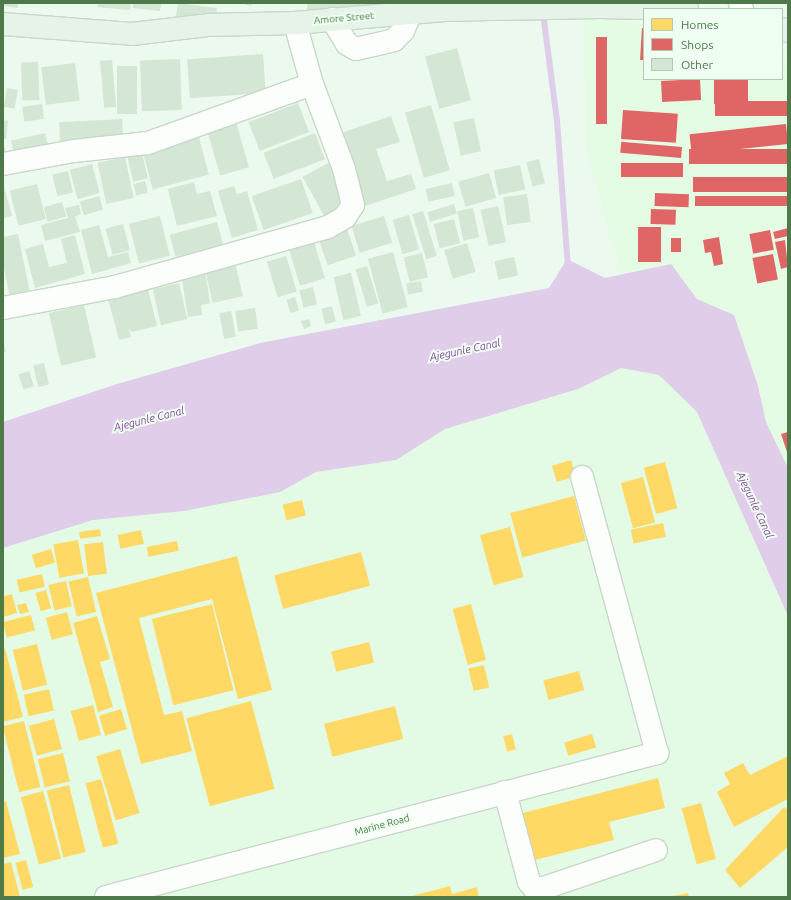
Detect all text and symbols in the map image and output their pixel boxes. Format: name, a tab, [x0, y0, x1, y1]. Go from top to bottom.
legend	[643, 8, 783, 80]
street label: Amore Street	[313, 9, 375, 27]
text: Homes	[681, 18, 719, 31]
text: Shops	[681, 38, 713, 51]
text: Other	[681, 58, 713, 71]
water label: Ajegunle Canal	[428, 336, 502, 364]
water label: Ajegunle Canal	[112, 404, 186, 434]
water label: Ajegunle Canal	[734, 469, 776, 541]
street label: Marine Road	[353, 812, 411, 838]

